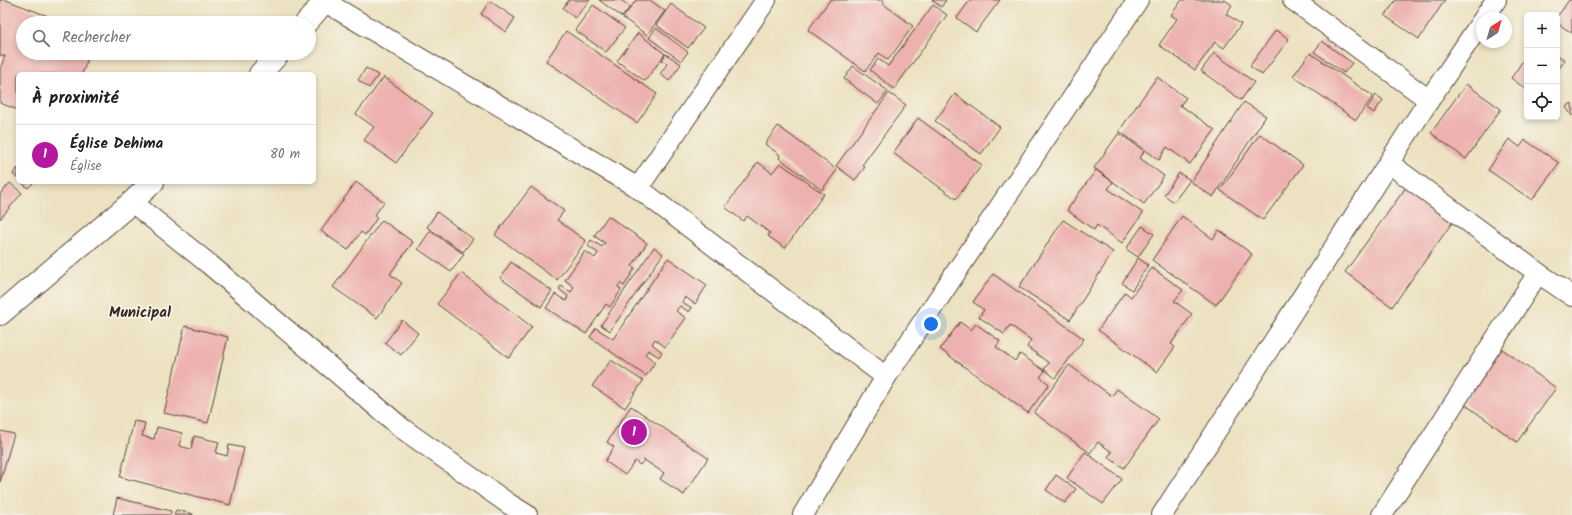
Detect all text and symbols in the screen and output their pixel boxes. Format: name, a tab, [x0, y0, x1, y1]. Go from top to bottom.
north arrow	[1476, 12, 1512, 48]
map controls	[1524, 12, 1560, 120]
button: +	[1524, 12, 1560, 48]
search box	[16, 16, 316, 60]
text: Rechercher	[62, 26, 130, 50]
icon: search	[30, 27, 52, 49]
button: −	[1524, 48, 1560, 84]
button: locate	[1524, 84, 1560, 120]
text: À proximité	[32, 85, 119, 112]
text: Église Dehima	[70, 132, 163, 156]
text: 1	[43, 144, 47, 165]
text: 80 m	[270, 144, 300, 165]
text: Église	[70, 156, 101, 177]
district label: Municipal	[109, 301, 171, 325]
your location	[921, 314, 941, 334]
pin: 1	[621, 417, 647, 447]

